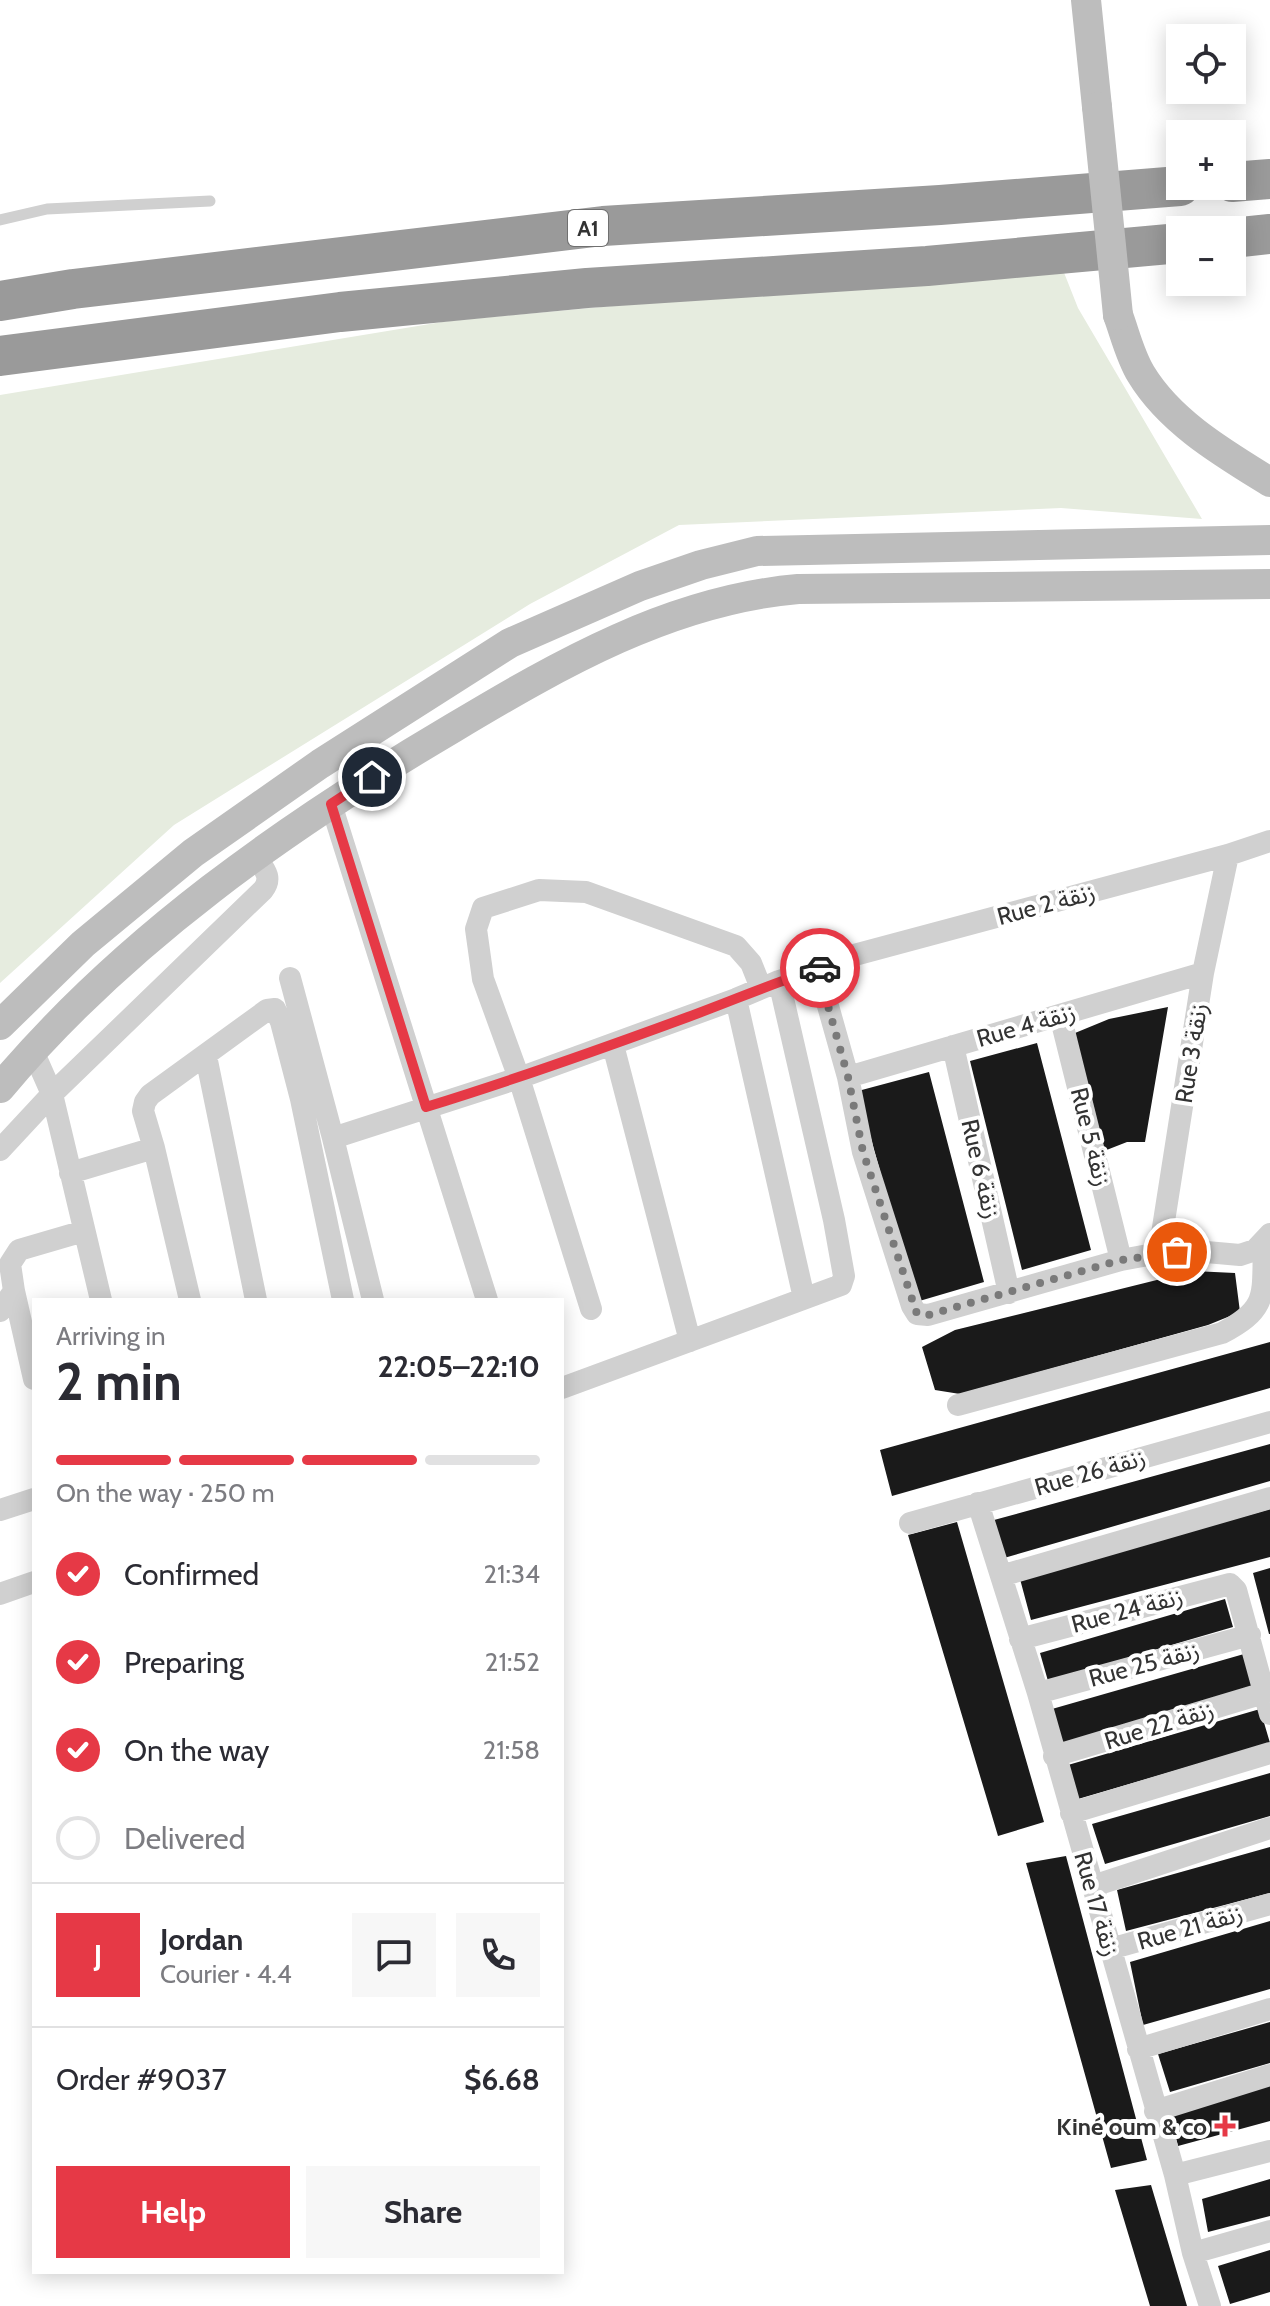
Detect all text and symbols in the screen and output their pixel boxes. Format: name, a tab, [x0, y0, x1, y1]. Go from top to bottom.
map controls	[1166, 24, 1246, 296]
button: locate	[1166, 24, 1246, 104]
button: +	[1166, 120, 1246, 200]
road number: A1	[568, 210, 608, 246]
button: −	[1166, 216, 1246, 296]
pin	[338, 743, 406, 811]
icon: home	[350, 755, 394, 799]
street label: Rue 2 زنقة	[994, 877, 1098, 931]
courier	[780, 928, 860, 1008]
icon: car	[798, 946, 842, 990]
street label: Rue 4 زنقة	[973, 997, 1079, 1053]
street label: Rue 3 زنقة	[1169, 1001, 1213, 1105]
street label: Rue 5 زنقة	[1065, 1085, 1117, 1189]
street label: Rue 6 زنقة	[955, 1116, 1007, 1222]
pin	[1143, 1218, 1211, 1286]
icon: bag	[1155, 1230, 1199, 1274]
text: Arriving in	[56, 1320, 166, 1352]
text: 22:05–22:10	[377, 1348, 540, 1385]
text: 2 min	[56, 1350, 182, 1413]
street label: Rue 26 زنقة	[1031, 1442, 1149, 1502]
text: On the way · 250 m	[56, 1477, 274, 1509]
icon: check	[56, 1552, 100, 1596]
text: Confirmed	[124, 1556, 259, 1593]
text: 21:34	[483, 1558, 540, 1590]
street label: Rue 24 زنقة	[1068, 1581, 1186, 1639]
street label: Rue 25 زنقة	[1085, 1635, 1203, 1693]
icon: check	[56, 1640, 100, 1684]
text: Preparing	[124, 1644, 244, 1681]
text: 21:52	[485, 1646, 540, 1678]
street label: Rue 22 زنقة	[1101, 1695, 1217, 1755]
icon: check	[56, 1728, 100, 1772]
text: On the way	[124, 1732, 269, 1769]
text: 21:58	[483, 1734, 540, 1766]
text: Delivered	[124, 1820, 245, 1857]
street label: Rue 17 زنقة	[1068, 1848, 1126, 1960]
street label: Rue 21 زنقة	[1134, 1898, 1246, 1956]
button: chat	[352, 1913, 436, 1997]
button: phone	[456, 1913, 540, 1997]
text: Jordan	[160, 1921, 243, 1958]
text: J	[94, 1937, 102, 1974]
text: Courier · 4.4	[160, 1958, 292, 1990]
text: Order #9037	[56, 2061, 227, 2098]
text: $6.68	[464, 2061, 540, 2098]
place label: Kiné oum & co	[1056, 2112, 1207, 2141]
marker: Kiné oum & co	[1214, 2115, 1236, 2137]
button: Help	[56, 2166, 290, 2258]
button: Share	[306, 2166, 540, 2258]

